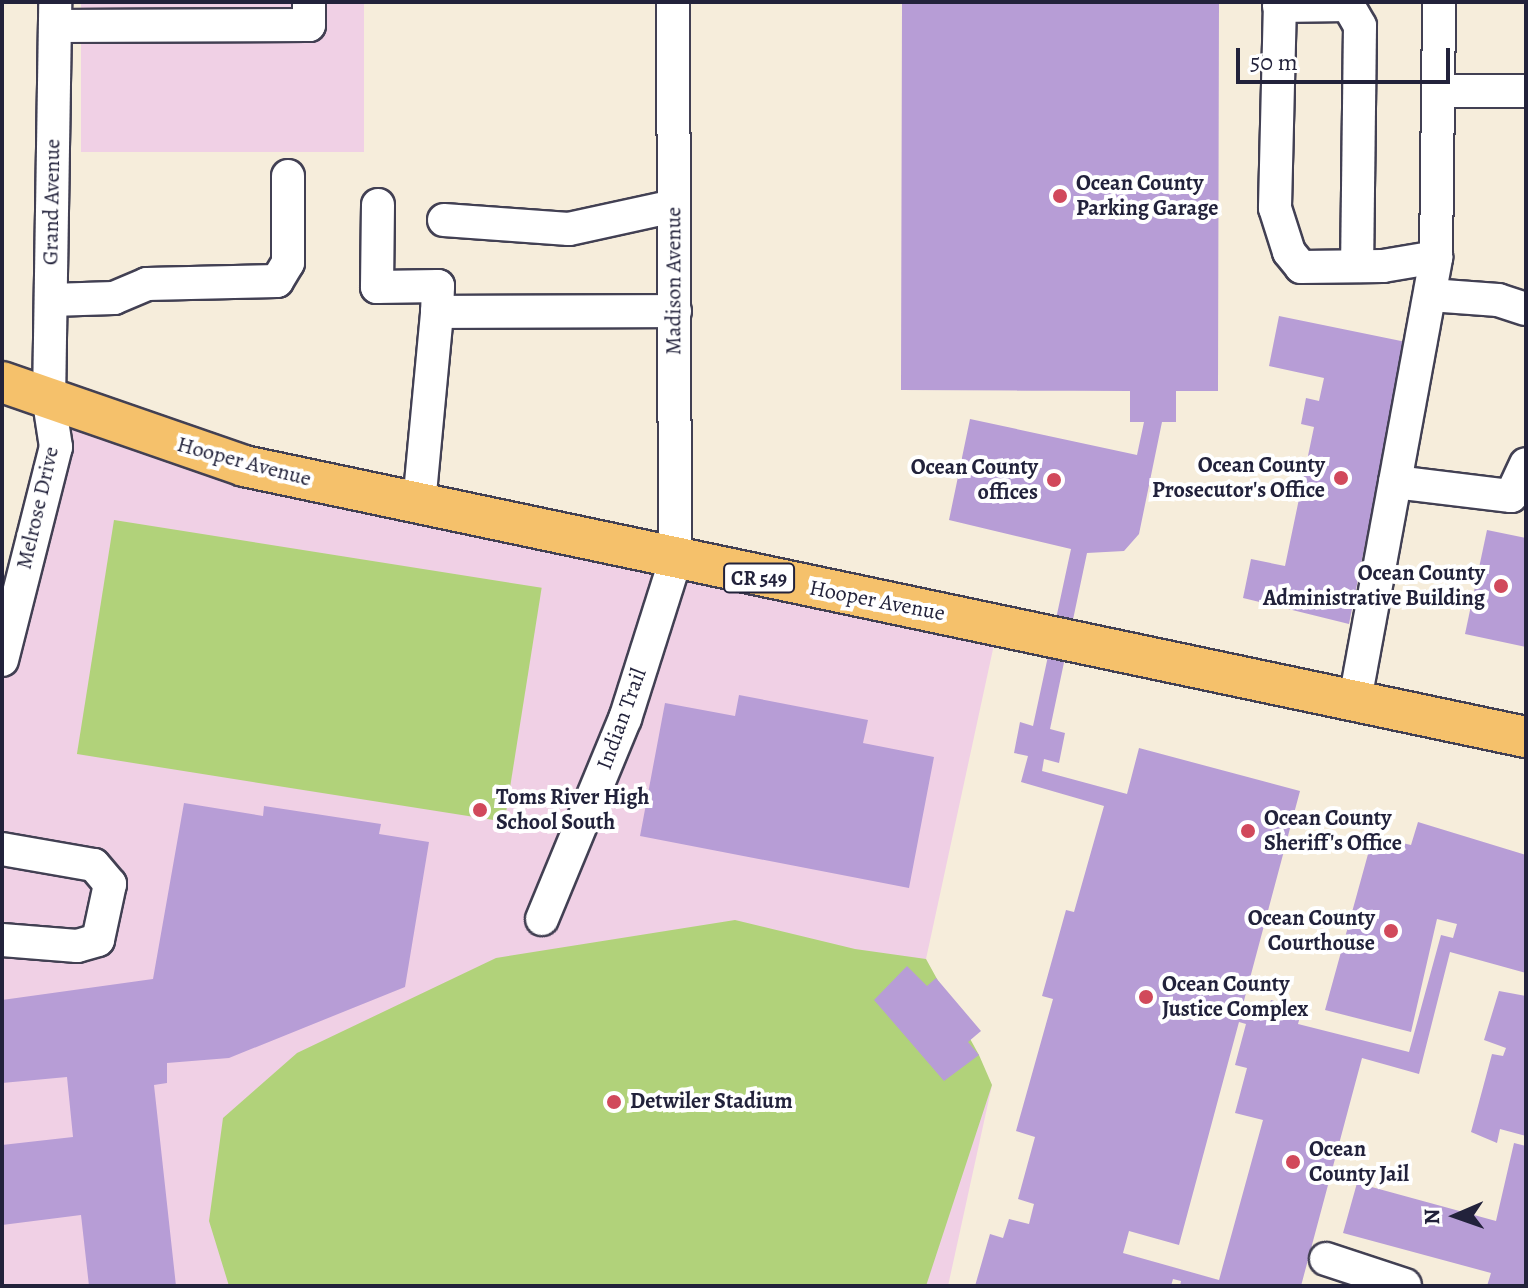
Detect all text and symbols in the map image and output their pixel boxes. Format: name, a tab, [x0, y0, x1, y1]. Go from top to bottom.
scale bar	[1240, 32, 1454, 82]
text: 50 m	[1250, 46, 1298, 78]
street label: Grand Avenue	[38, 139, 66, 265]
place label: Ocean County Parking Garage	[1076, 170, 1218, 222]
marker: Ocean County Parking Garage	[1051, 187, 1069, 205]
street label: Madison Avenue	[661, 207, 687, 355]
street label: Hooper Avenue	[174, 431, 314, 493]
street label: Melrose Drive	[11, 444, 65, 572]
place label: Ocean County Prosecutor's Office	[1152, 452, 1325, 504]
place label: Ocean County offices	[911, 454, 1038, 506]
marker: Ocean County Prosecutor's Office	[1332, 469, 1350, 487]
marker: Ocean County offices	[1045, 471, 1063, 489]
place label: Ocean County Administrative Building	[1263, 560, 1485, 612]
road number: CR 549	[723, 562, 795, 594]
street label: Hooper Avenue	[807, 575, 947, 627]
marker: Ocean County Administrative Building	[1492, 577, 1510, 595]
street label: Indian Trail	[591, 665, 653, 773]
place label: Toms River High School South	[496, 784, 649, 836]
marker: Toms River High School South	[471, 801, 489, 819]
place label: Ocean County Sheriff's Office	[1264, 805, 1402, 856]
marker: Ocean County Sheriff's Office	[1239, 822, 1257, 840]
place label: Ocean County Courthouse	[1248, 905, 1375, 956]
marker: Ocean County Courthouse	[1382, 922, 1400, 940]
place label: Ocean County Justice Complex	[1162, 971, 1308, 1022]
marker: Ocean County Justice Complex	[1137, 988, 1155, 1006]
place label: Detwiler Stadium	[630, 1089, 793, 1115]
marker: Detwiler Stadium	[605, 1093, 623, 1111]
place label: Ocean County Jail	[1309, 1136, 1409, 1188]
marker: Ocean County Jail	[1284, 1153, 1302, 1171]
north arrow	[1416, 1176, 1496, 1256]
text: N	[1417, 1208, 1447, 1225]

